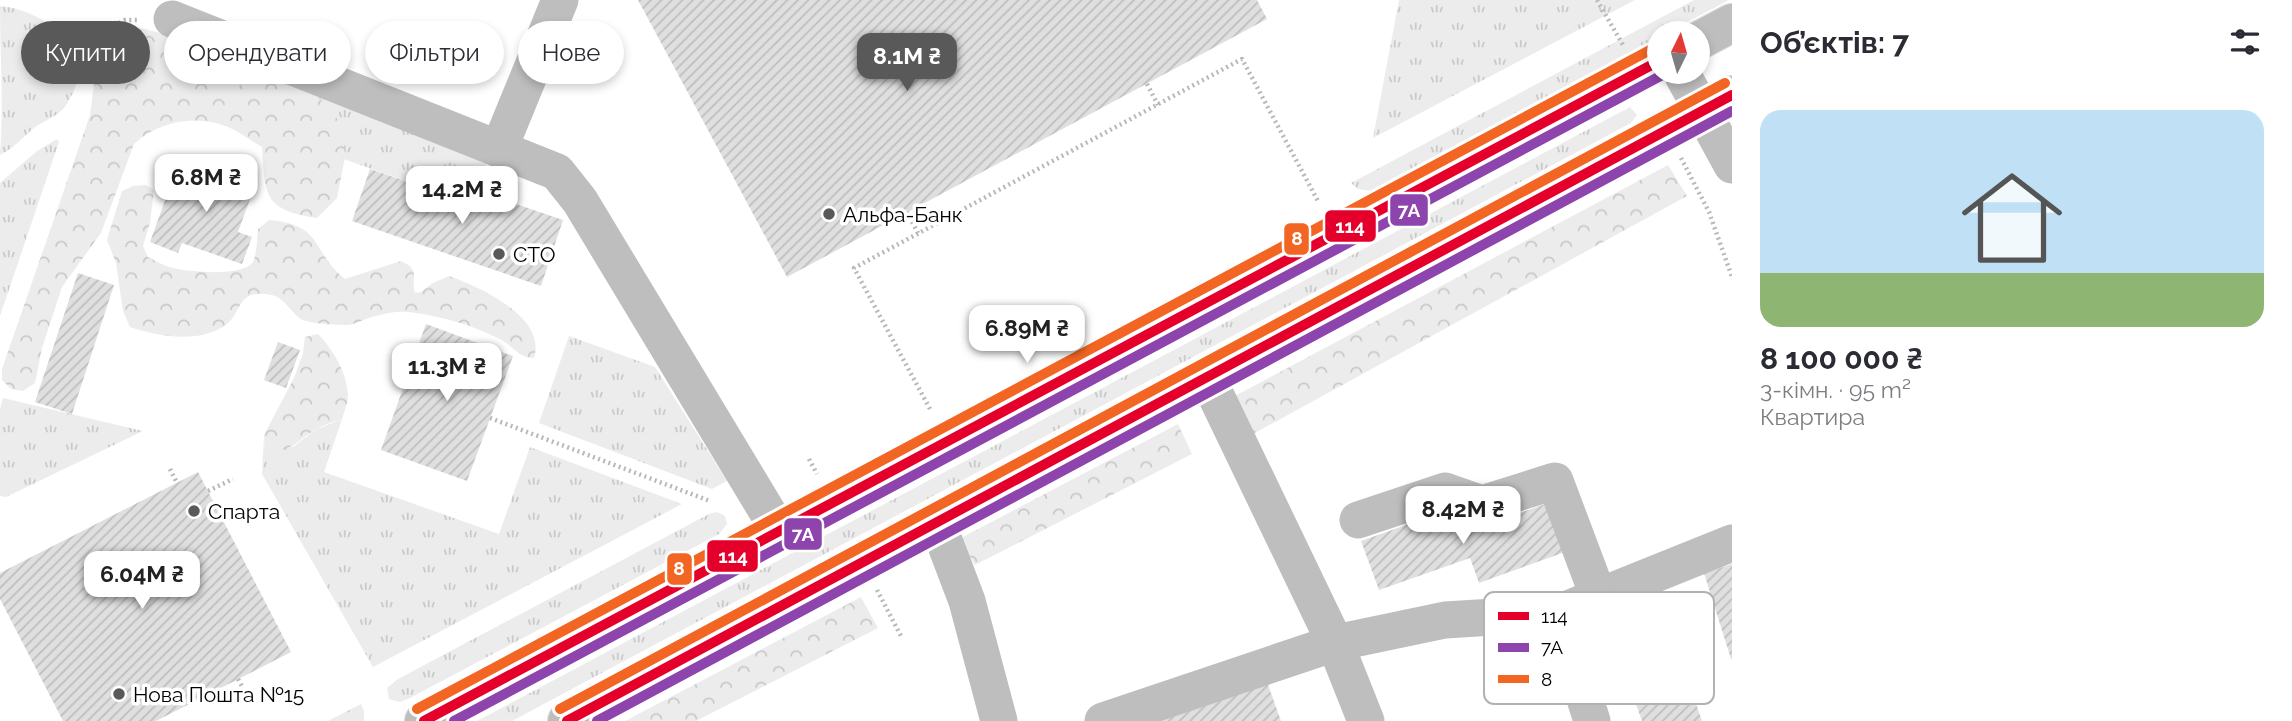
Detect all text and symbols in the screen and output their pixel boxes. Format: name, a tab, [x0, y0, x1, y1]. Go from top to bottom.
chip: Купити	[21, 21, 150, 84]
chip: Орендувати	[164, 21, 351, 84]
chip: Фільтри	[365, 21, 504, 84]
chip: Нове	[518, 21, 624, 84]
north arrow	[1647, 21, 1710, 84]
map controls	[1647, 21, 1710, 84]
icon: filters	[2226, 23, 2264, 61]
text: Об’єктів: 7	[1760, 25, 1909, 60]
pin: 8.1M ₴	[850, 34, 964, 93]
text: 8.1M ₴	[873, 42, 941, 69]
pin: 6.8M ₴	[149, 154, 263, 214]
icon: home	[1949, 155, 2075, 281]
text: 6.8M ₴	[171, 163, 241, 190]
pin: 14.2M ₴	[397, 166, 527, 226]
text: 14.2M ₴	[422, 175, 502, 202]
line badge: 7А	[1389, 193, 1429, 227]
text: 7А	[1398, 199, 1421, 221]
place label: Альфа-Банк	[843, 202, 963, 227]
marker: Альфа-Банк	[821, 206, 837, 222]
line badge: 114	[1324, 209, 1377, 243]
text: 114	[1335, 215, 1365, 237]
line badge: 8	[1283, 222, 1310, 256]
text: 8	[1291, 227, 1303, 249]
place label: СТО	[513, 242, 555, 267]
marker: СТО	[491, 246, 507, 262]
pin: 6.89M ₴	[962, 306, 1092, 365]
text: 6.89M ₴	[985, 314, 1069, 341]
text: 8 100 000 ₴	[1760, 341, 1923, 376]
pin: 11.3M ₴	[382, 344, 512, 403]
text: 11.3M ₴	[408, 352, 486, 379]
text: 3-кімн. · 95 m²	[1760, 376, 1911, 403]
text: Квартира	[1760, 403, 1865, 430]
pin: 8.42M ₴	[1398, 486, 1528, 546]
text: 8.42M ₴	[1422, 495, 1504, 522]
place label: Спарта	[208, 499, 280, 524]
marker: Спарта	[186, 503, 202, 519]
line badge: 7А	[783, 517, 823, 551]
text: 7А	[792, 523, 815, 545]
line badge: 114	[706, 539, 759, 573]
text: 114	[718, 545, 748, 567]
pin: 6.04M ₴	[77, 552, 207, 611]
line badge: 8	[666, 552, 693, 586]
text: 8	[673, 557, 685, 579]
text: 6.04M ₴	[100, 560, 184, 587]
legend	[1484, 592, 1714, 704]
text: 114	[1541, 605, 1568, 627]
text: 7А	[1541, 636, 1563, 658]
text: 8	[1541, 668, 1552, 690]
place label: Нова Пошта №15	[133, 682, 304, 707]
marker: Нова Пошта №15	[111, 686, 127, 702]

